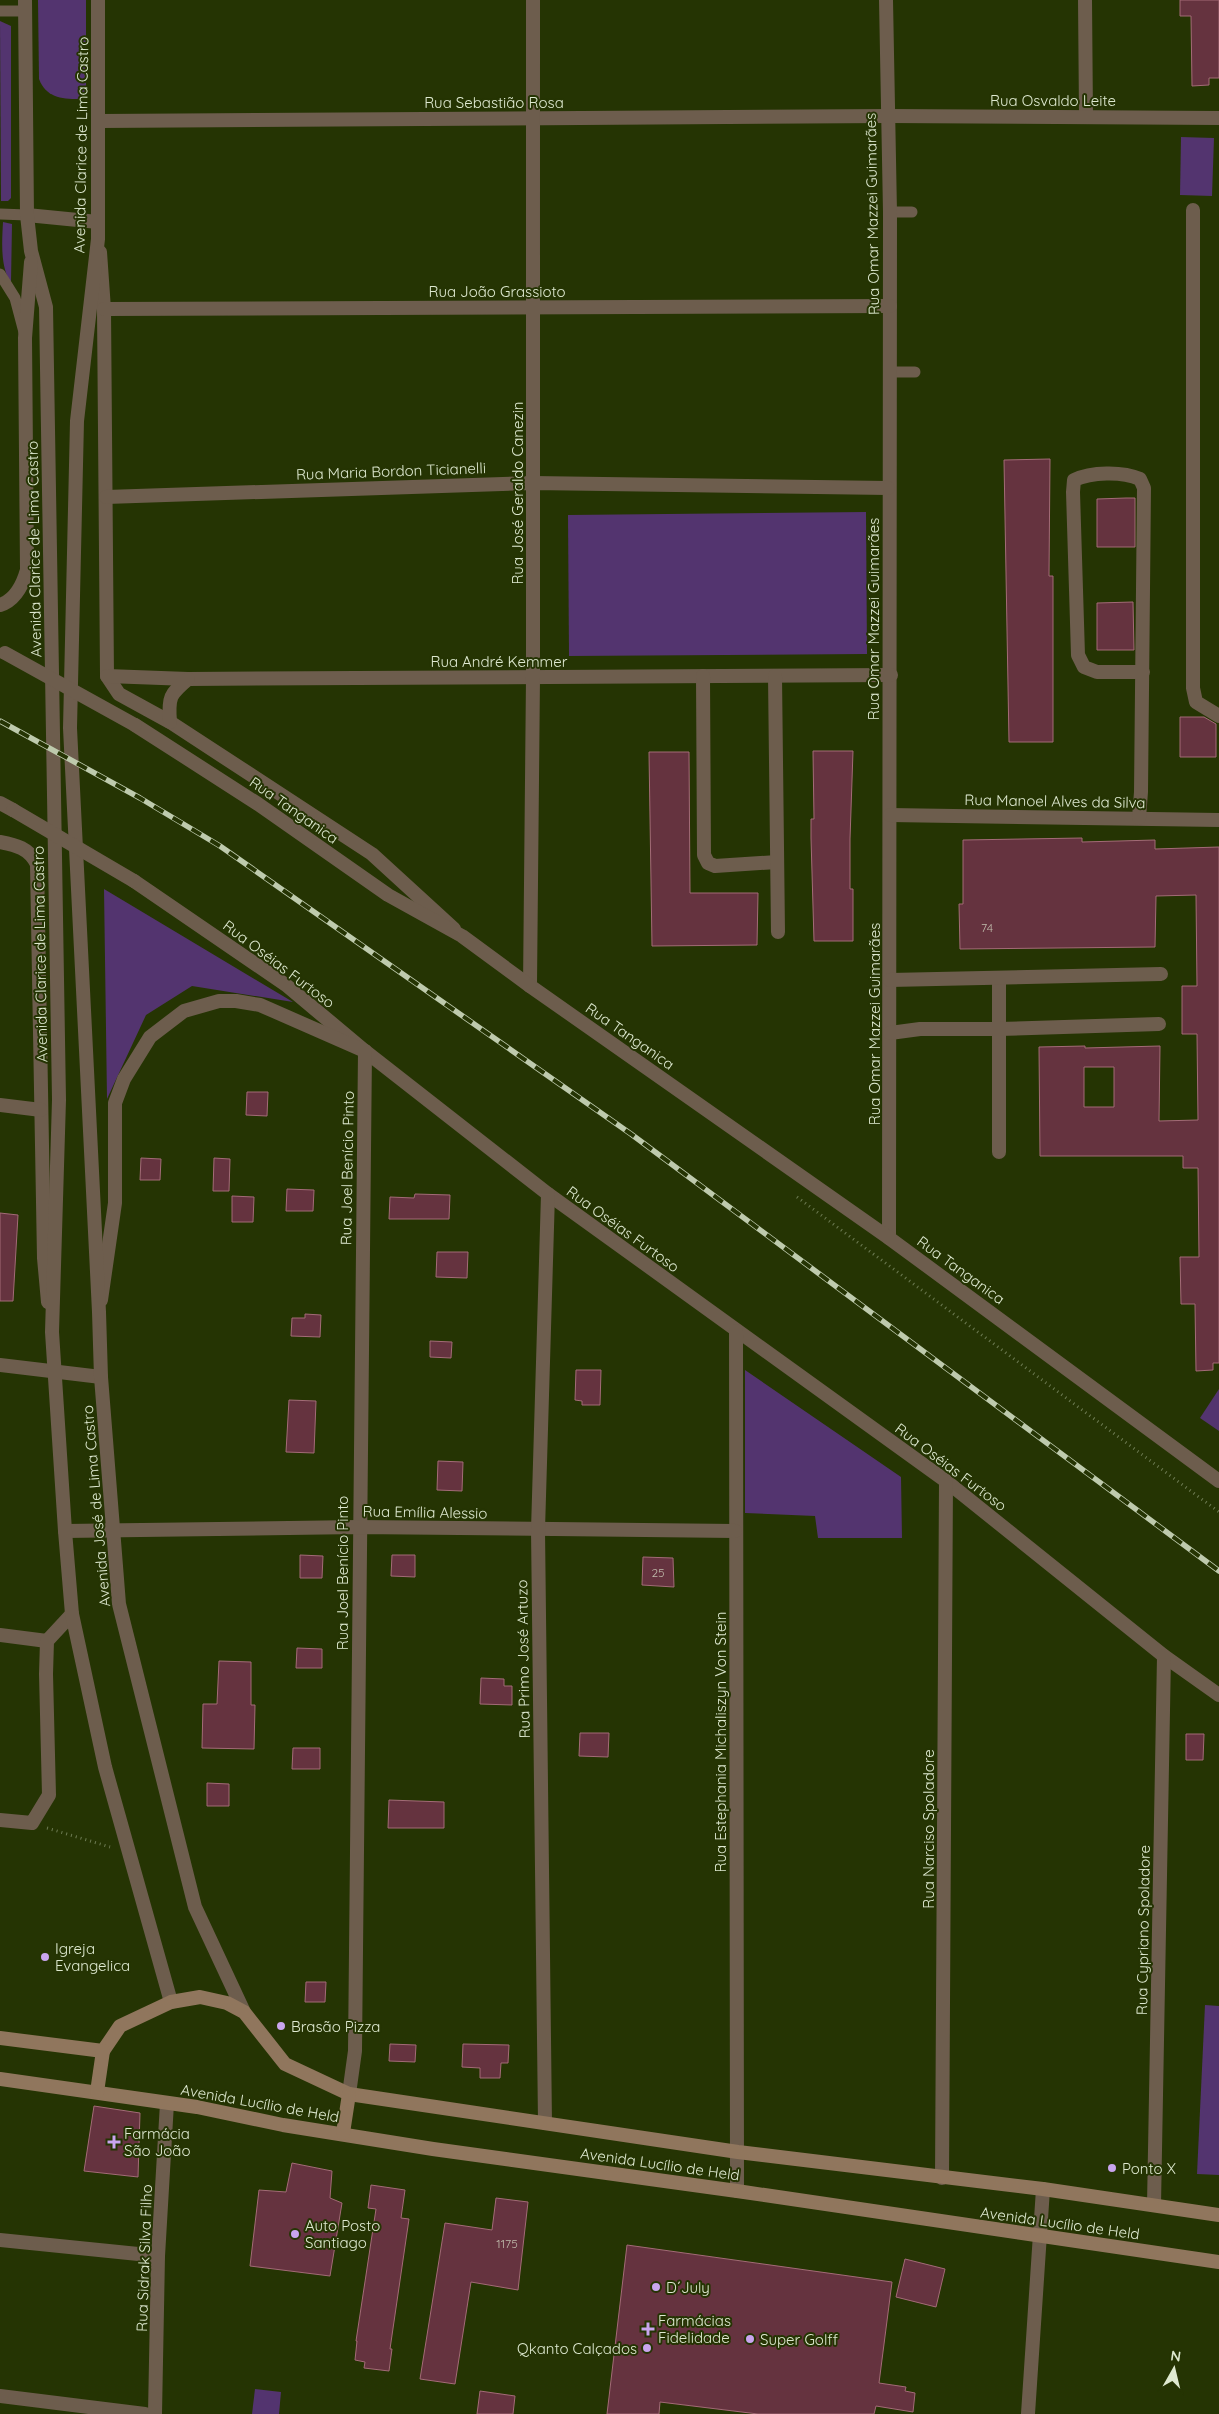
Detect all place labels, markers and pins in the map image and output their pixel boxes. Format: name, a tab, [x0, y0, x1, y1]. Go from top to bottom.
place label: Igreja Evangelica	[55, 1939, 130, 1975]
marker: Igreja Evangelica	[39, 1951, 51, 1963]
place label: Brasão Pizza	[291, 2017, 380, 2036]
marker: Brasão Pizza	[275, 2020, 287, 2032]
place label: Farmácia São João	[124, 2124, 190, 2160]
marker: Farmácia São João	[108, 2136, 120, 2148]
place label: Ponto X	[1122, 2159, 1176, 2178]
marker: Ponto X	[1106, 2162, 1118, 2174]
place label: Auto Posto Santiago	[305, 2216, 380, 2252]
marker: Auto Posto Santiago	[289, 2228, 301, 2240]
place label: D´July	[666, 2278, 710, 2297]
marker: D´July	[650, 2281, 662, 2293]
place label: Farmácias Fidelidade	[658, 2311, 731, 2347]
marker: Farmácias Fidelidade	[642, 2323, 654, 2335]
place label: Super Golff	[760, 2330, 838, 2349]
marker: Super Golff	[744, 2333, 756, 2345]
place label: Qkanto Calçados	[517, 2339, 637, 2358]
marker: Qkanto Calçados	[641, 2342, 653, 2354]

